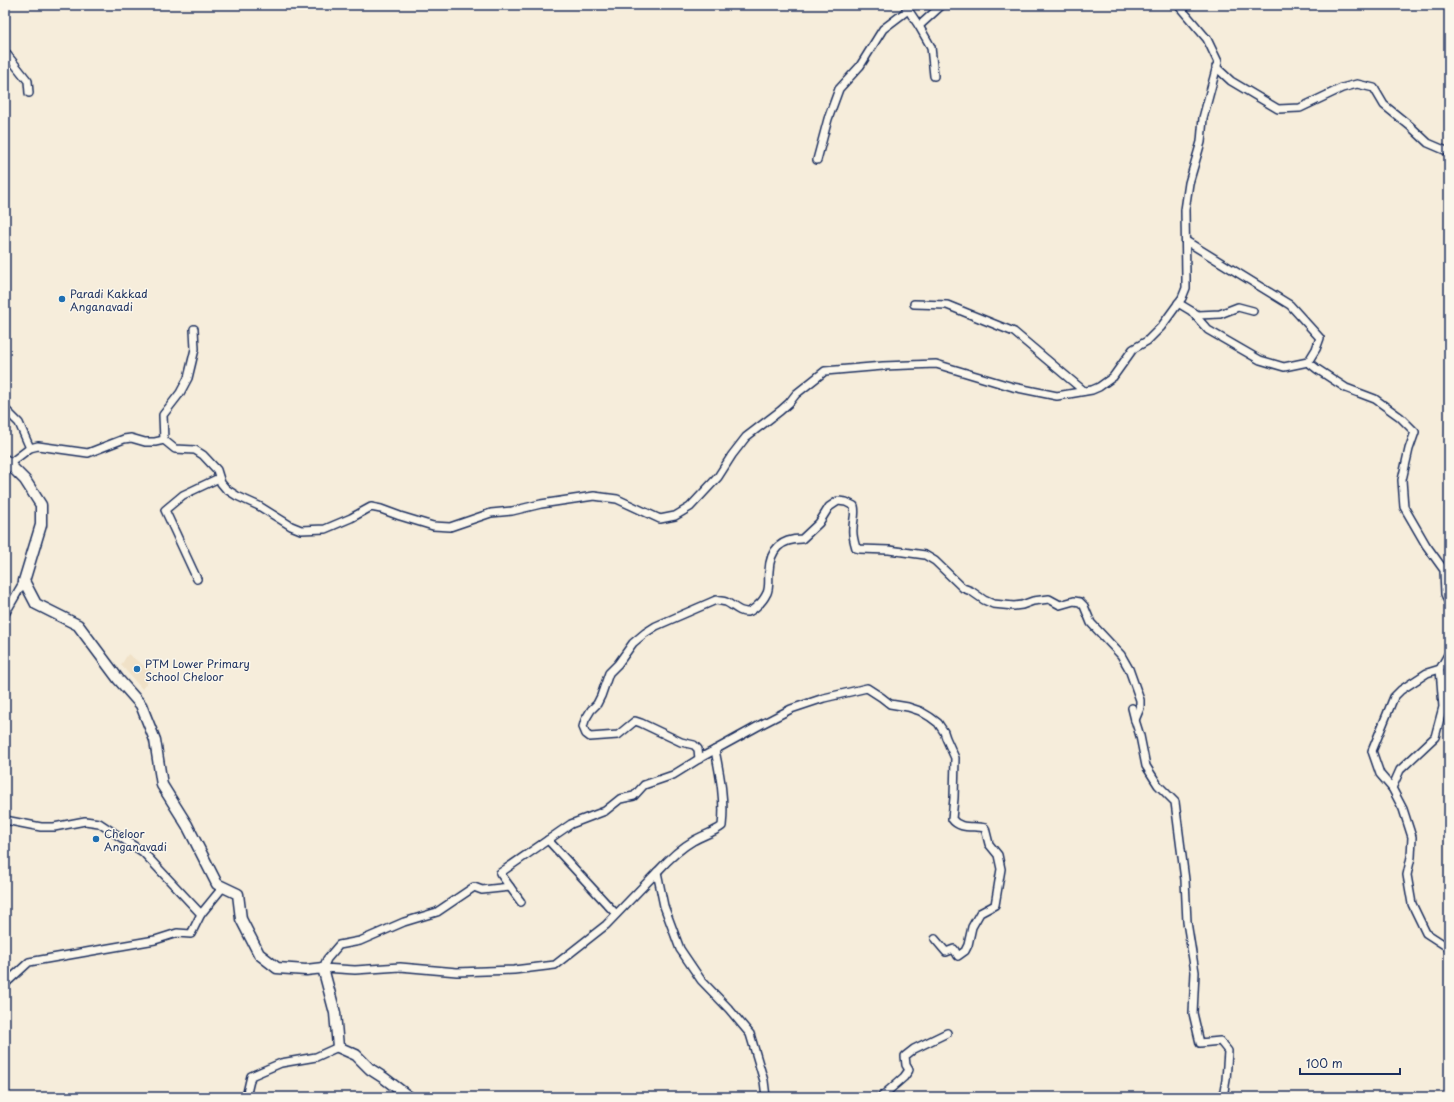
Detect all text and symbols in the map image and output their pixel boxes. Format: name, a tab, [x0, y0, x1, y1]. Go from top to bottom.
place label: Paradi Kakkad Anganavadi	[70, 285, 148, 315]
marker: Paradi Kakkad Anganavadi	[57, 294, 67, 304]
place label: PTM Lower Primary School Cheloor	[145, 655, 250, 685]
marker: PTM Lower Primary School Cheloor	[132, 664, 142, 674]
place label: Cheloor Anganavadi	[104, 825, 167, 855]
marker: Cheloor Anganavadi	[91, 834, 101, 844]
scale bar	[1300, 1050, 1400, 1076]
text: 100 m	[1306, 1054, 1343, 1072]

